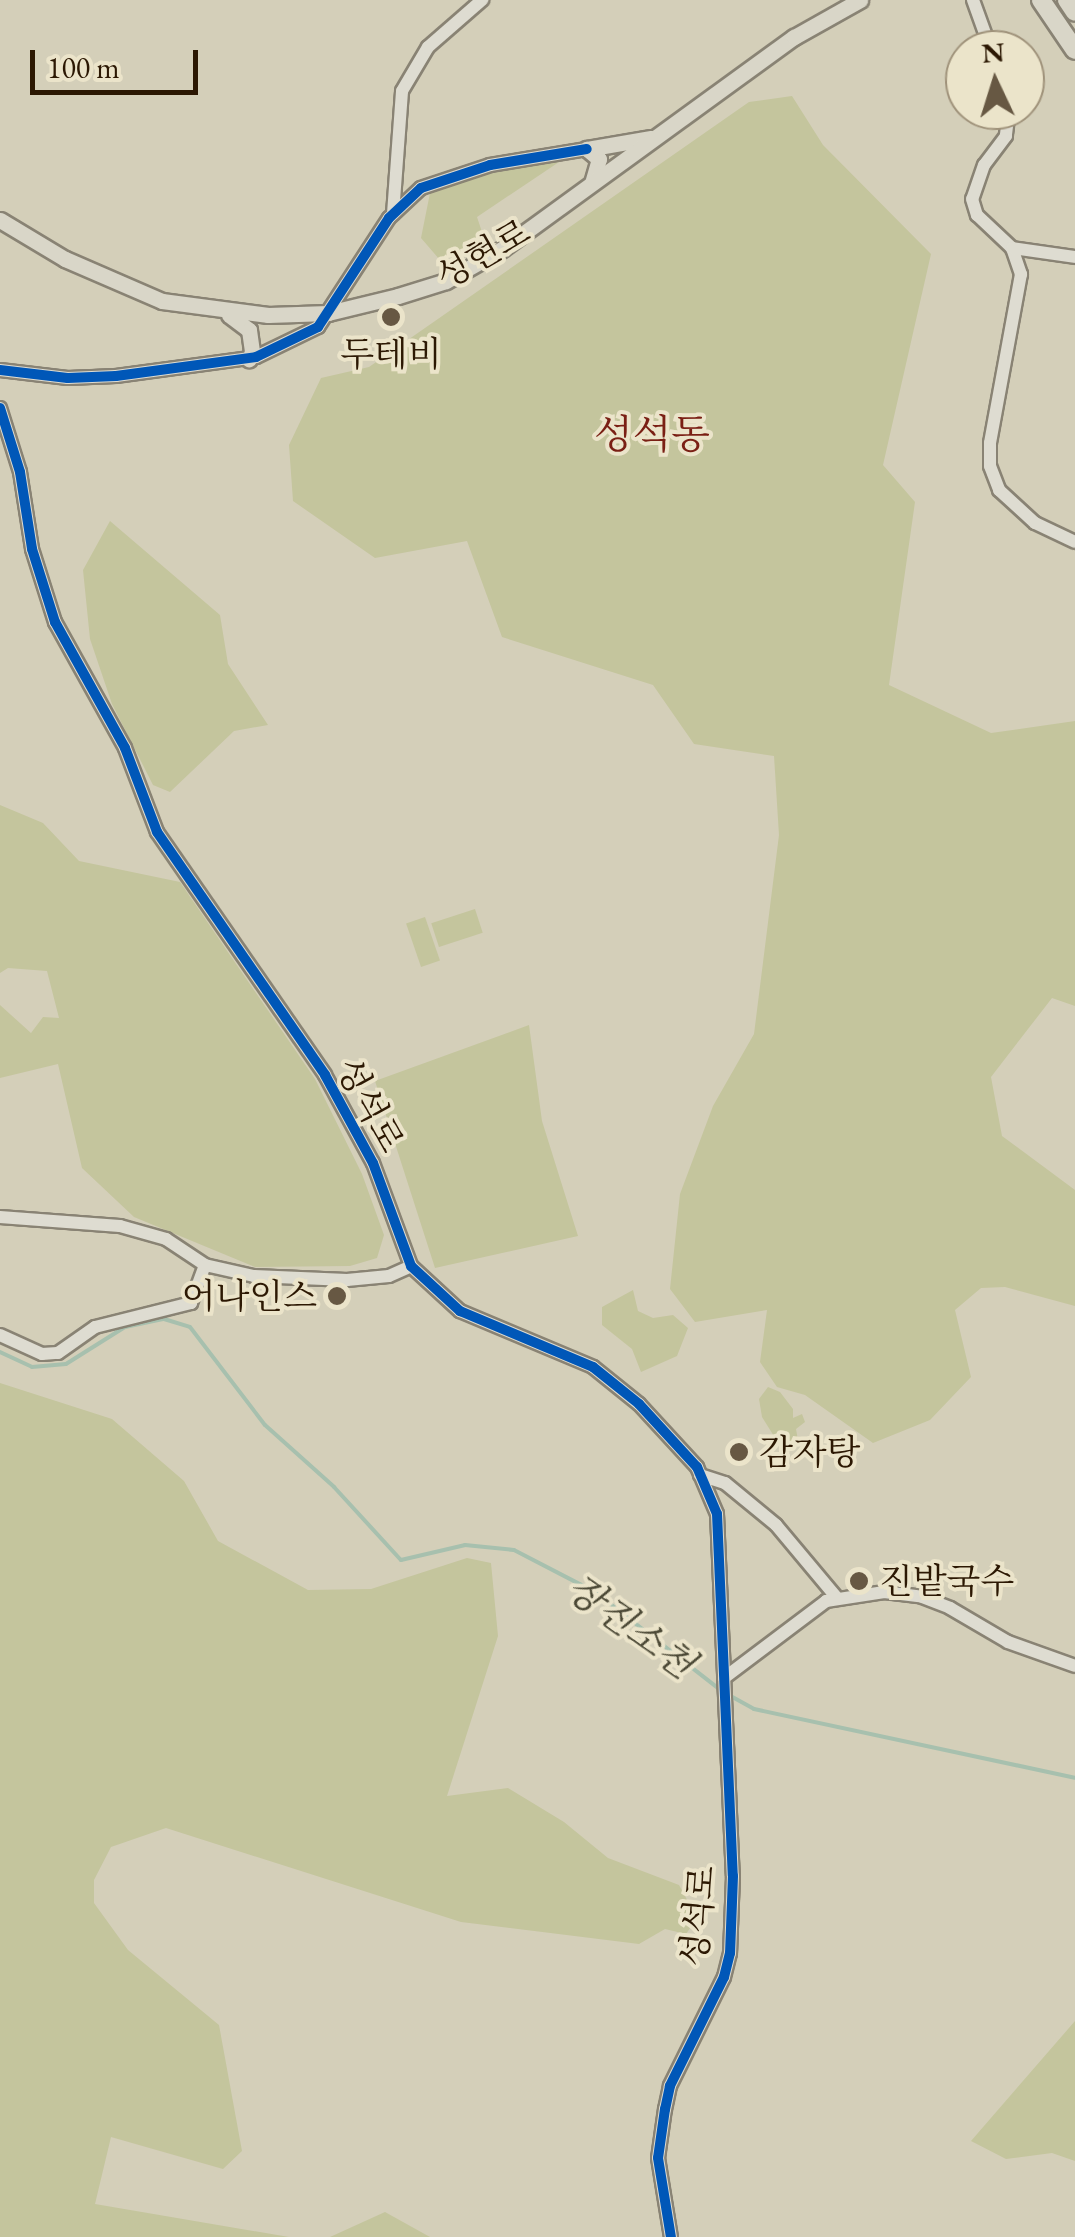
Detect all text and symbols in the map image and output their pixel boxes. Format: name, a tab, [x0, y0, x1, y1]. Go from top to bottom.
scale bar	[35, 30, 202, 92]
north arrow	[945, 30, 1045, 130]
text: N	[980, 33, 1006, 71]
text: 100 m	[47, 48, 120, 87]
street label: 성현로	[429, 210, 537, 298]
marker: 두테비	[380, 306, 402, 328]
place label: 두테비	[340, 333, 442, 375]
district label: 성석동	[594, 410, 710, 458]
street label: 성석로	[327, 1050, 413, 1160]
place label: 어나인스	[182, 1275, 317, 1317]
marker: 어나인스	[326, 1285, 348, 1307]
place label: 감자탕	[759, 1431, 860, 1473]
marker: 감자탕	[728, 1441, 750, 1463]
place label: 진밭국수	[879, 1560, 1014, 1602]
water label: 장진소천	[558, 1564, 704, 1688]
marker: 진밭국수	[848, 1570, 870, 1592]
street label: 성석로	[673, 1864, 723, 1968]

